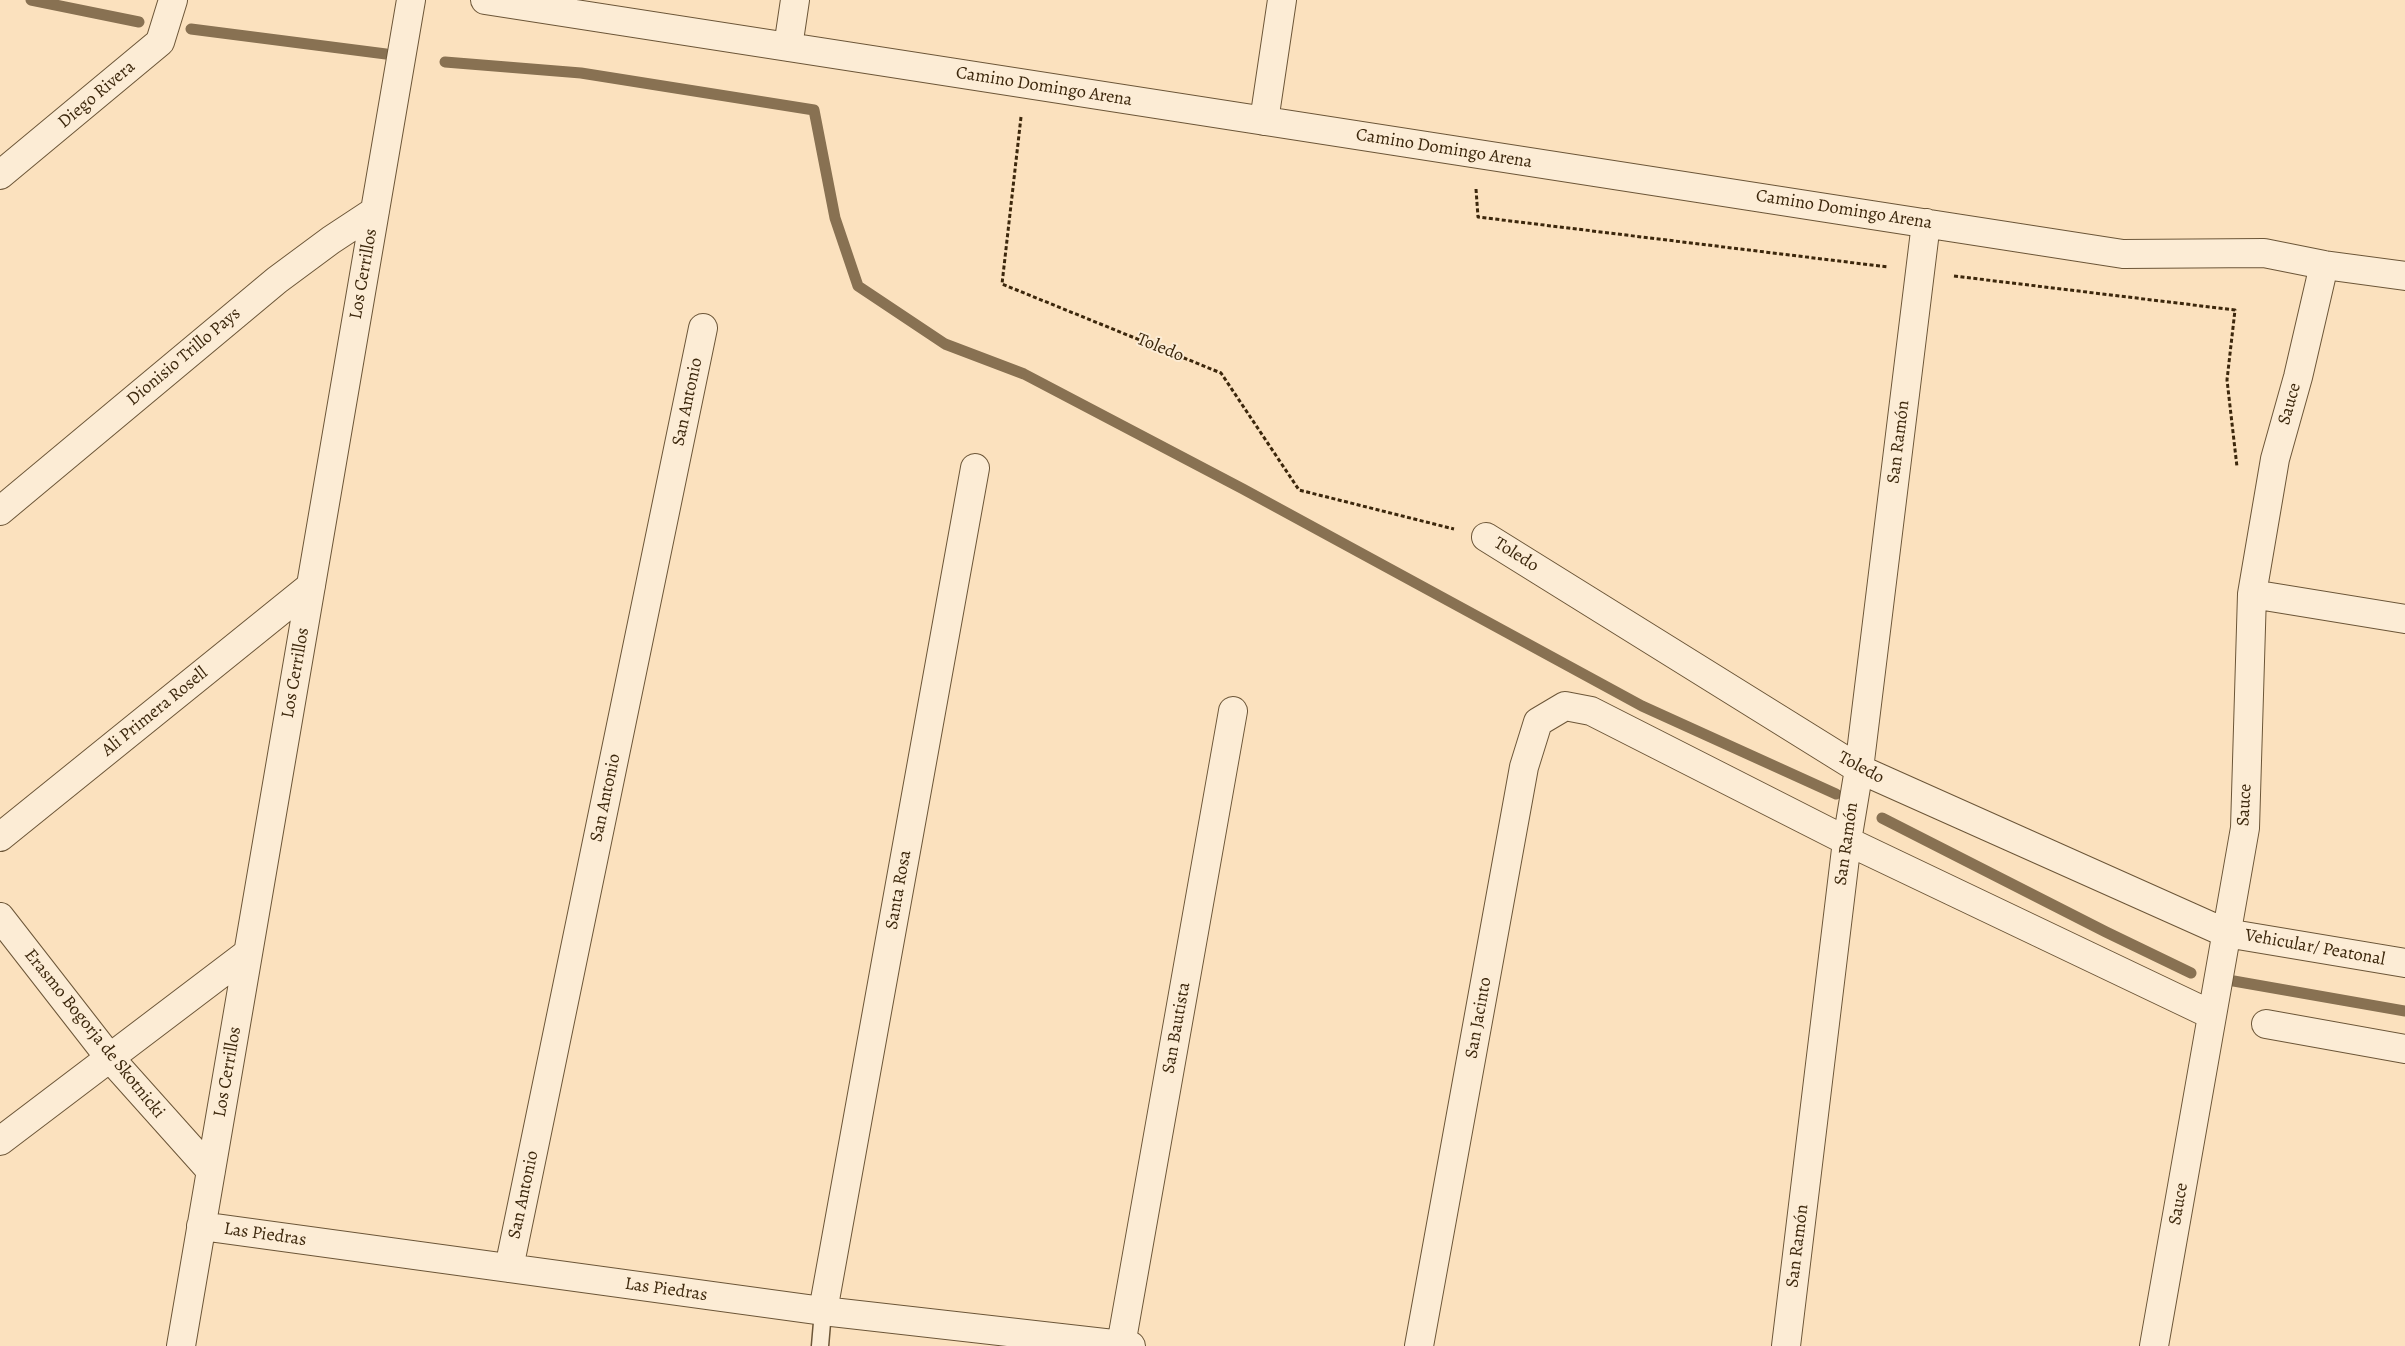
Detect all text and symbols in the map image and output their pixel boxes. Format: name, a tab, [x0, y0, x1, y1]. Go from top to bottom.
street label: Diego Rivera	[54, 57, 140, 133]
street label: Camino Domingo Arena	[954, 62, 1134, 112]
street label: Camino Domingo Arena	[1354, 124, 1534, 174]
street label: Camino Domingo Arena	[1754, 185, 1934, 235]
street label: Los Cerrillos	[345, 227, 383, 321]
street label: Dionisio Trillo Pays	[123, 303, 245, 411]
street label: Toledo	[1133, 329, 1187, 367]
street label: San Antonio	[668, 356, 708, 448]
street label: Sauce	[2274, 380, 2306, 428]
street label: San Ramón	[1883, 399, 1915, 485]
street label: Toledo	[1490, 533, 1542, 577]
street label: Los Cerrillos	[277, 626, 315, 720]
street label: Ali Primera Rosell	[98, 663, 212, 761]
street label: Toledo	[1834, 747, 1888, 789]
street label: San Antonio	[586, 752, 626, 844]
street label: Sauce	[2233, 783, 2257, 827]
street label: San Ramón	[1830, 801, 1864, 887]
street label: Santa Rosa	[881, 849, 917, 931]
street label: Vehicular/ Peatonal	[2243, 925, 2387, 971]
street label: Erasmo Bogorja de Skotnicki	[19, 945, 169, 1123]
street label: San Jacinto	[1461, 976, 1497, 1060]
street label: San Bautista	[1158, 981, 1196, 1075]
street label: Los Cerrillos	[209, 1025, 247, 1119]
street label: San Antonio	[504, 1149, 544, 1241]
street label: Sauce	[2165, 1181, 2193, 1227]
street label: San Ramón	[1782, 1203, 1814, 1289]
street label: Las Piedras	[222, 1219, 308, 1251]
street label: Las Piedras	[623, 1274, 709, 1306]

